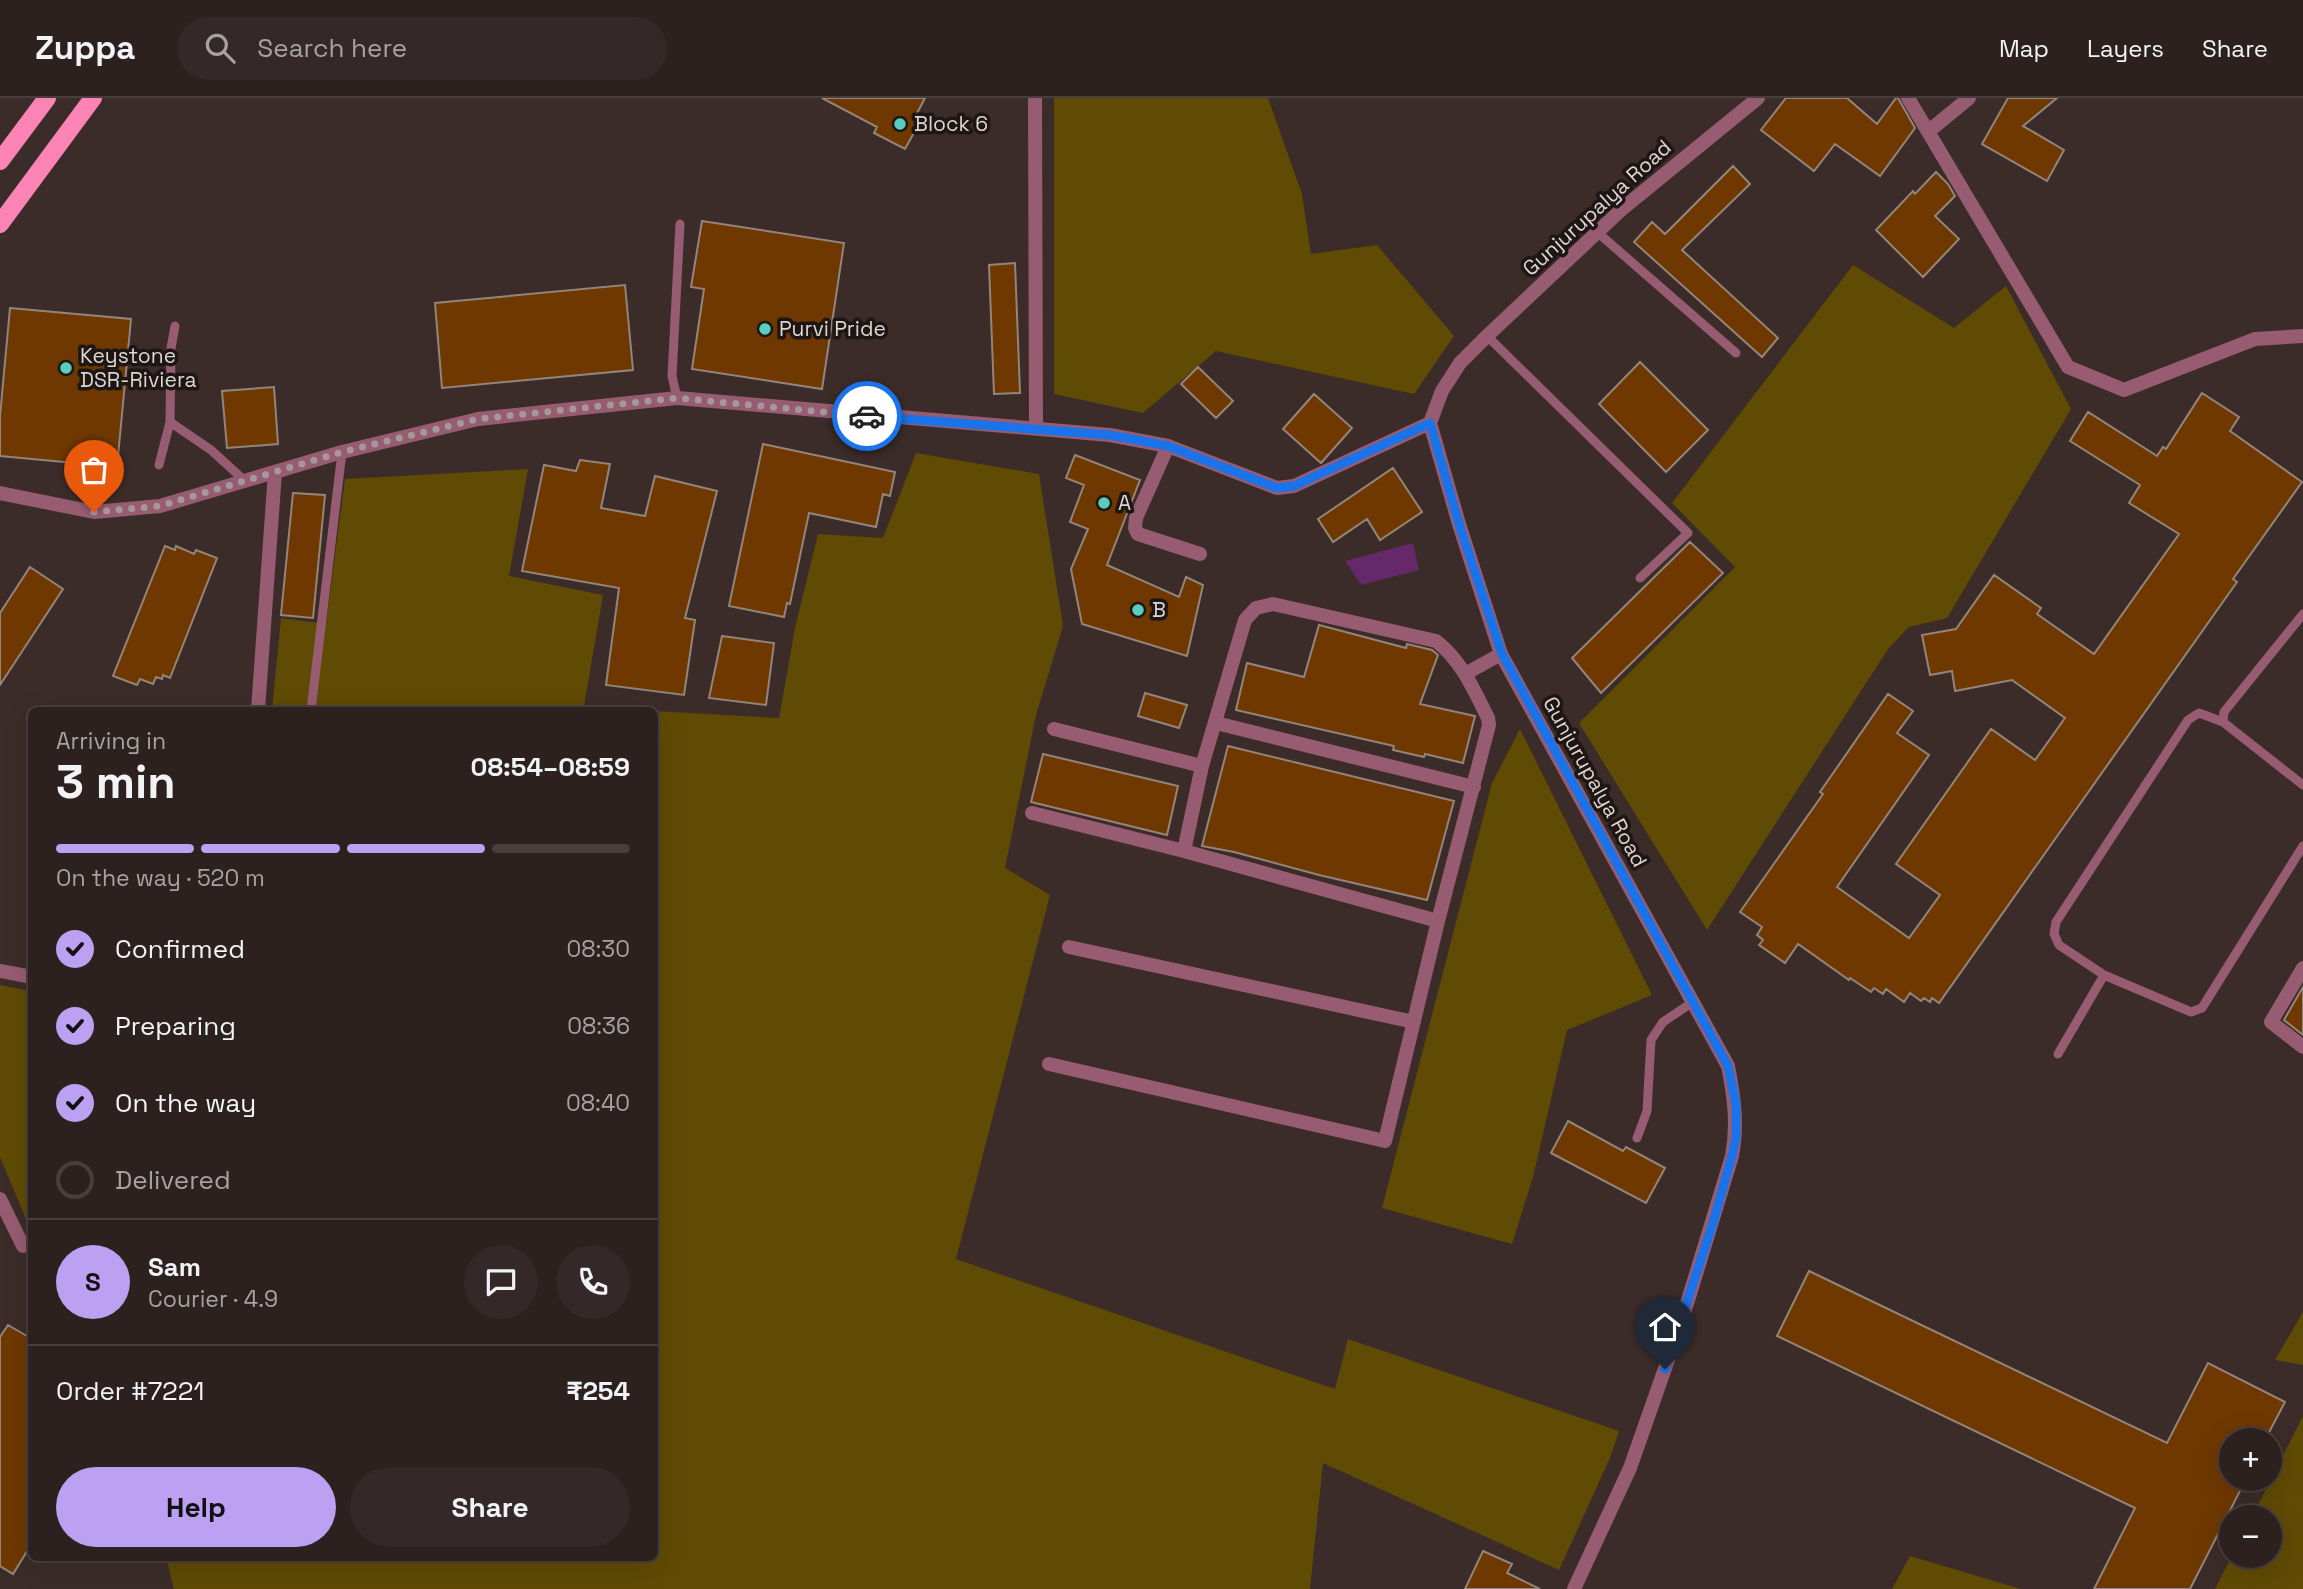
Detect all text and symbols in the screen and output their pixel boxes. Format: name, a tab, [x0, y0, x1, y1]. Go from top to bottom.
search box	[177, 17, 667, 80]
text: Zuppa	[35, 27, 135, 69]
icon: search	[201, 29, 239, 67]
text: Search here	[257, 31, 407, 65]
text: Map	[1999, 33, 2049, 64]
text: Layers	[2087, 33, 2164, 64]
text: Share	[2202, 33, 2268, 64]
place label: Block 6	[914, 110, 988, 137]
marker: Block 6	[892, 116, 908, 132]
street label: Gunjurupalya Road	[1517, 134, 1677, 282]
place label: Purvi Pride	[779, 315, 886, 342]
marker: Purvi Pride	[757, 321, 773, 337]
place label: Keystone DSR-Riviera	[80, 342, 197, 393]
marker: Keystone DSR-Riviera	[58, 360, 74, 376]
courier	[832, 381, 902, 451]
icon: car	[848, 397, 886, 435]
pin	[64, 440, 124, 512]
icon: bag	[75, 451, 113, 489]
place label: A	[1118, 489, 1131, 516]
marker: A	[1096, 495, 1112, 511]
place label: B	[1152, 596, 1166, 623]
marker: B	[1130, 602, 1146, 618]
street label: Gunjurupalya Road	[1537, 692, 1654, 872]
text: Arriving in	[56, 726, 166, 756]
text: 08:54–08:59	[471, 750, 630, 784]
text: 3 min	[56, 753, 176, 811]
text: On the way · 520 m	[56, 863, 265, 893]
icon: check	[56, 930, 94, 968]
text: Confirmed	[115, 932, 245, 966]
text: 08:30	[566, 934, 630, 964]
icon: check	[56, 1007, 94, 1045]
text: Preparing	[115, 1009, 236, 1043]
text: 08:36	[567, 1011, 630, 1041]
icon: check	[56, 1084, 94, 1122]
text: On the way	[115, 1086, 256, 1120]
text: 08:40	[566, 1088, 630, 1118]
text: Delivered	[115, 1163, 231, 1197]
button: chat	[464, 1245, 538, 1319]
button: phone	[556, 1245, 630, 1319]
text: Sam	[148, 1250, 201, 1284]
text: S	[85, 1265, 101, 1299]
text: Courier · 4.9	[148, 1284, 278, 1314]
pin	[1635, 1297, 1695, 1369]
icon: home	[1646, 1308, 1684, 1346]
text: Order #7221	[56, 1374, 204, 1408]
text: ₹254	[566, 1374, 630, 1408]
map controls	[2219, 1428, 2282, 1568]
button: +	[2219, 1428, 2282, 1491]
button: Help	[56, 1467, 336, 1547]
button: Share	[350, 1467, 630, 1547]
button: −	[2219, 1505, 2282, 1568]

